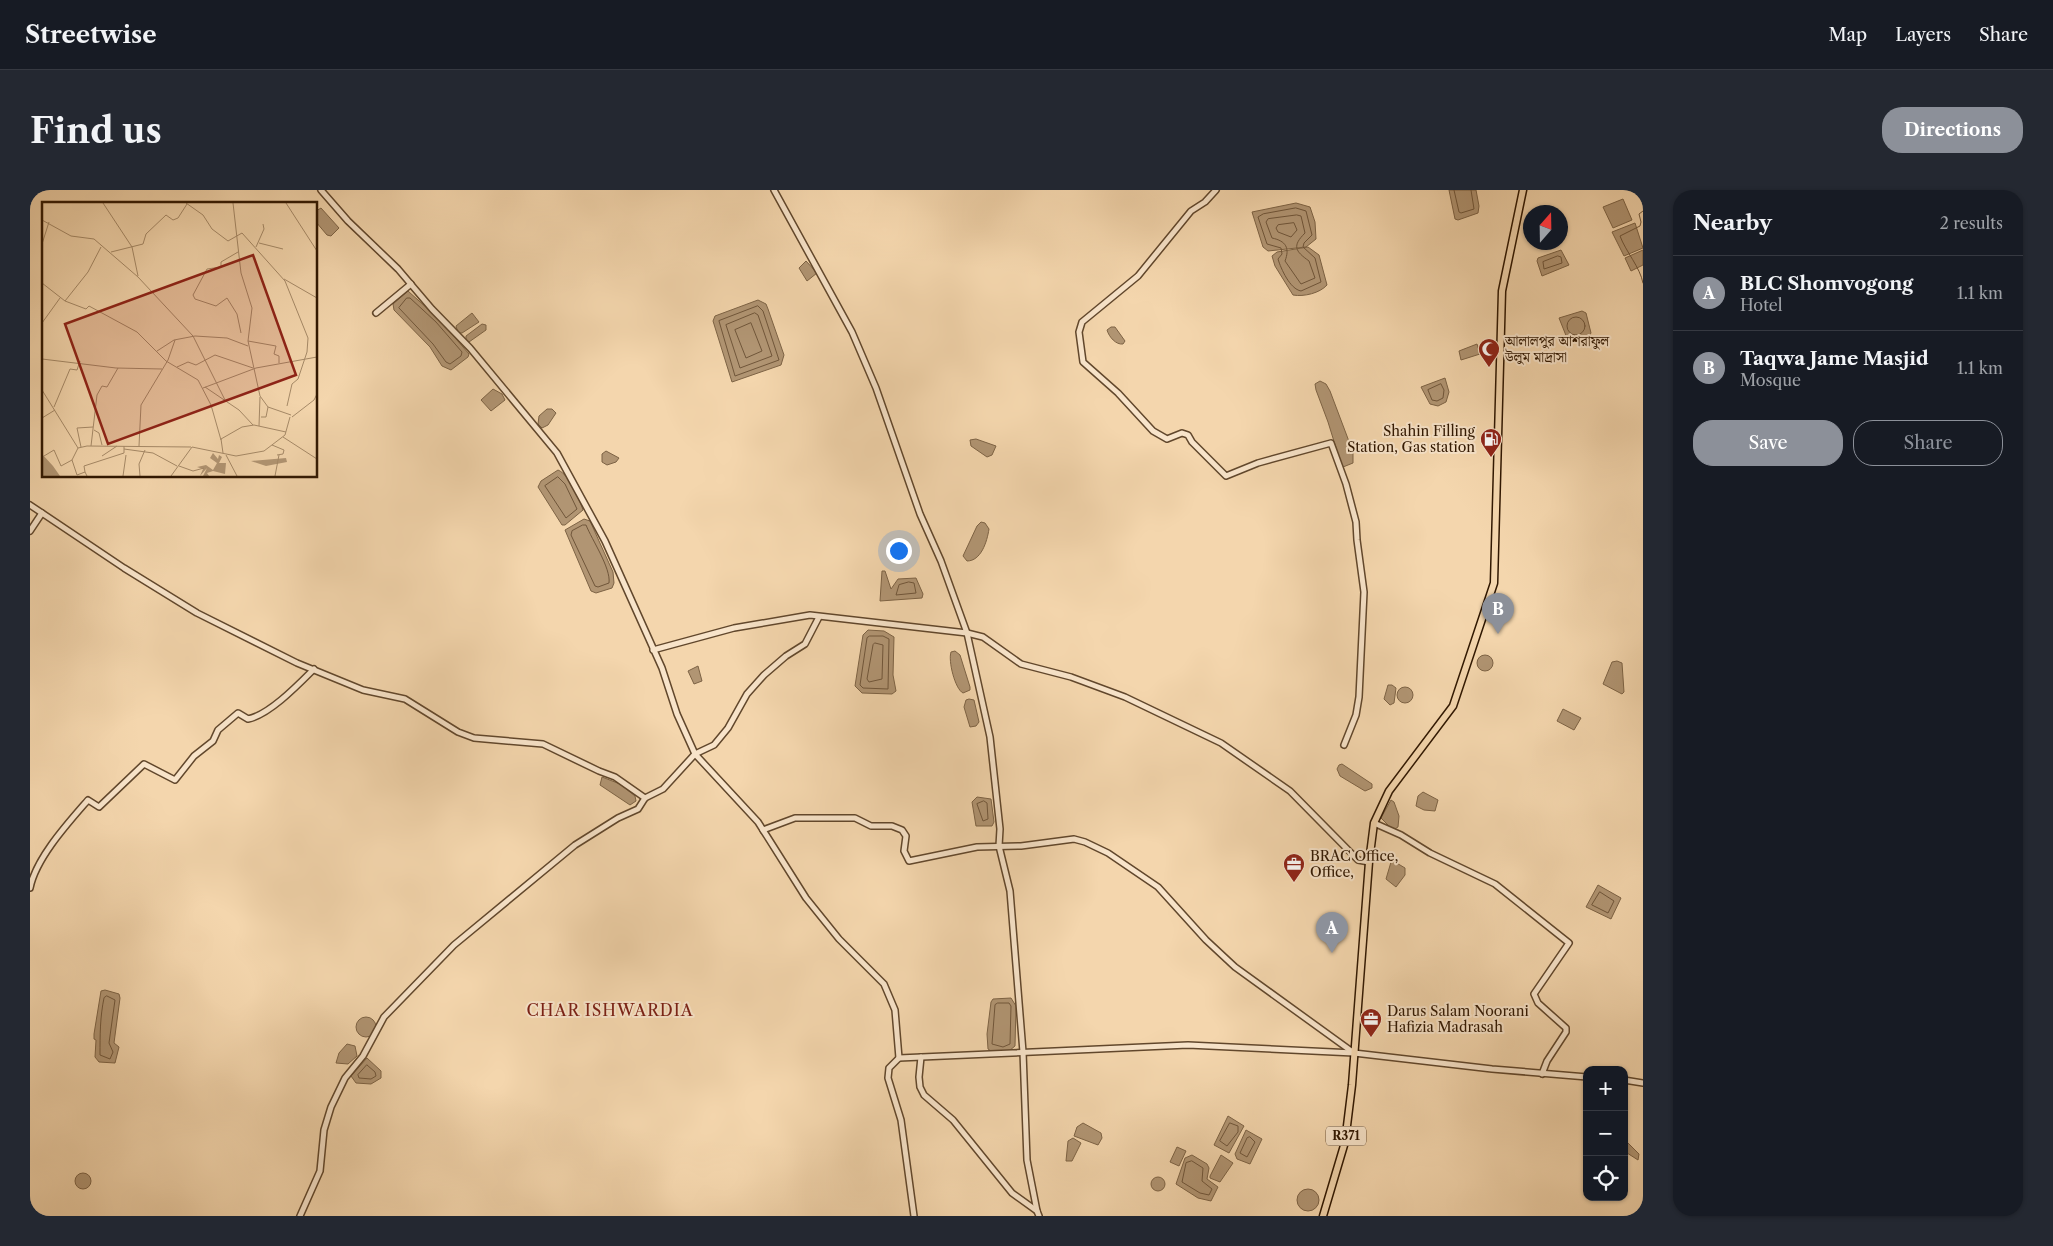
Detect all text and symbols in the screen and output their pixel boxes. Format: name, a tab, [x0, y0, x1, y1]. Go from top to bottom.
text: Streetwise	[25, 20, 157, 49]
text: Map	[1829, 24, 1867, 46]
text: Layers	[1895, 24, 1951, 46]
text: Share	[1979, 24, 2028, 46]
button: Directions	[1882, 107, 2023, 153]
text: Find us	[30, 109, 162, 152]
inset map	[42, 202, 318, 478]
north arrow	[1523, 205, 1568, 250]
text: Nearby	[1693, 210, 1772, 235]
text: 2 results	[1940, 213, 2003, 233]
text: BLC Shomvogong	[1740, 272, 1913, 295]
text: A	[1703, 283, 1715, 303]
text: 1.1 km	[1957, 283, 2003, 303]
text: Hotel	[1740, 295, 1783, 315]
place label: আলালপুর আশরাফুল উলুম মাদ্রাসা	[1504, 332, 1611, 366]
mosque icon: আলালপুর আশরাফুল উলুম মাদ্রাসা	[1477, 337, 1501, 368]
text: Taqwa Jame Masjid	[1740, 347, 1929, 370]
text: B	[1703, 358, 1715, 378]
text: 1.1 km	[1957, 358, 2003, 378]
text: Mosque	[1740, 370, 1801, 390]
button: Save	[1693, 420, 1843, 466]
button: Share	[1853, 420, 2003, 466]
place label: Shahin Filling Station, Gas station	[1347, 422, 1476, 456]
fuel station icon: Shahin Filling Station, Gas station	[1479, 427, 1503, 458]
your location	[886, 538, 912, 564]
pin: B	[1482, 593, 1514, 634]
place label: BRAC Office, Office,	[1310, 847, 1398, 881]
office icon: BRAC Office, Office,	[1282, 852, 1306, 883]
pin: A	[1316, 912, 1348, 953]
district label: CHAR ISHWARDIA	[526, 1000, 694, 1020]
place label: Darus Salam Noorani Hafizia Madrasah	[1387, 1002, 1529, 1036]
office icon: Darus Salam Noorani Hafizia Madrasah	[1359, 1007, 1383, 1038]
map controls	[1583, 1066, 1628, 1201]
button: +	[1583, 1066, 1628, 1111]
button: −	[1583, 1111, 1628, 1156]
road number: R371	[1326, 1126, 1366, 1146]
button: locate	[1583, 1156, 1628, 1201]

